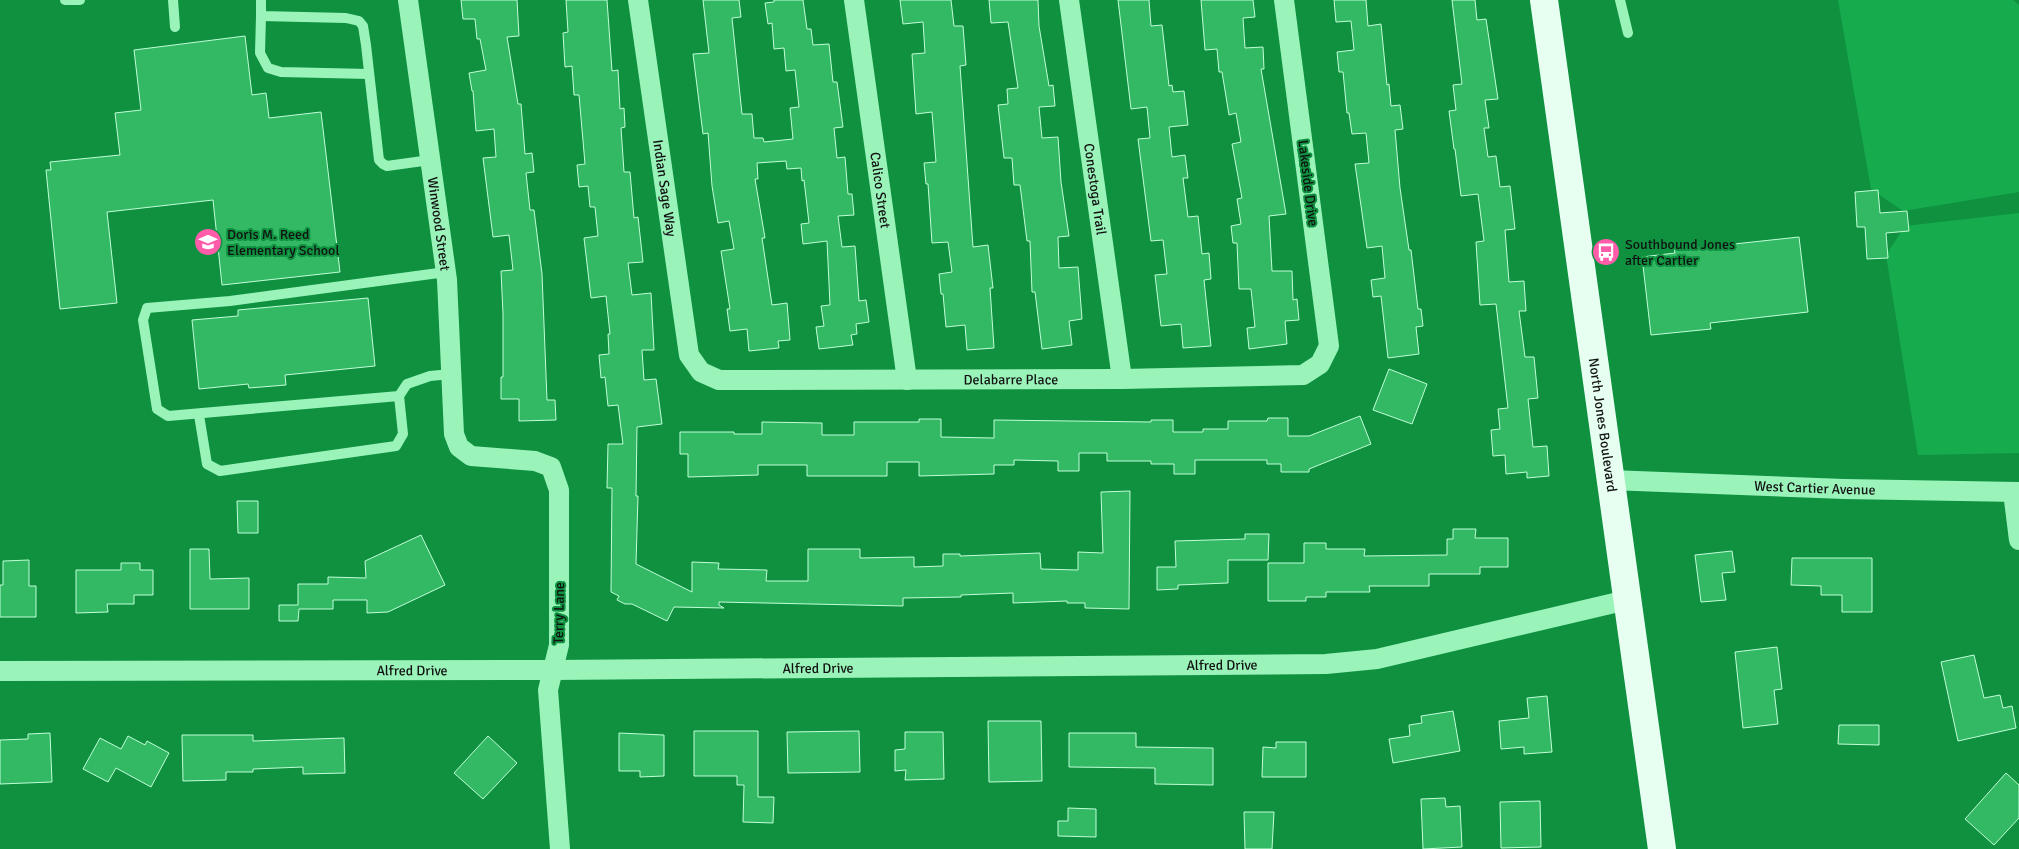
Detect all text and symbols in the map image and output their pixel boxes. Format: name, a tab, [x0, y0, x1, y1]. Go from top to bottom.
street label: Indian Sage Way	[650, 138, 680, 238]
street label: Lakeside Drive	[1294, 139, 1322, 227]
street label: Conestoga Trail	[1081, 142, 1110, 236]
street label: Calico Street	[867, 151, 894, 229]
street label: Winwood Street	[424, 176, 454, 272]
place label: Doris M. Reed Elementary School	[227, 226, 340, 259]
school or university icon: Doris M. Reed Elementary School	[193, 227, 223, 257]
place label: Southbound Jones after Cartier	[1625, 236, 1735, 269]
bus stop icon: Southbound Jones after Cartier	[1591, 237, 1621, 267]
street label: North Jones Boulevard	[1585, 357, 1621, 493]
street label: Delabarre Place	[963, 371, 1058, 388]
street label: West Cartier Avenue	[1754, 477, 1876, 498]
street label: Terry Lane	[550, 582, 568, 644]
street label: Alfred Drive	[1186, 656, 1258, 674]
street label: Alfred Drive	[782, 659, 854, 677]
street label: Alfred Drive	[376, 662, 448, 679]

